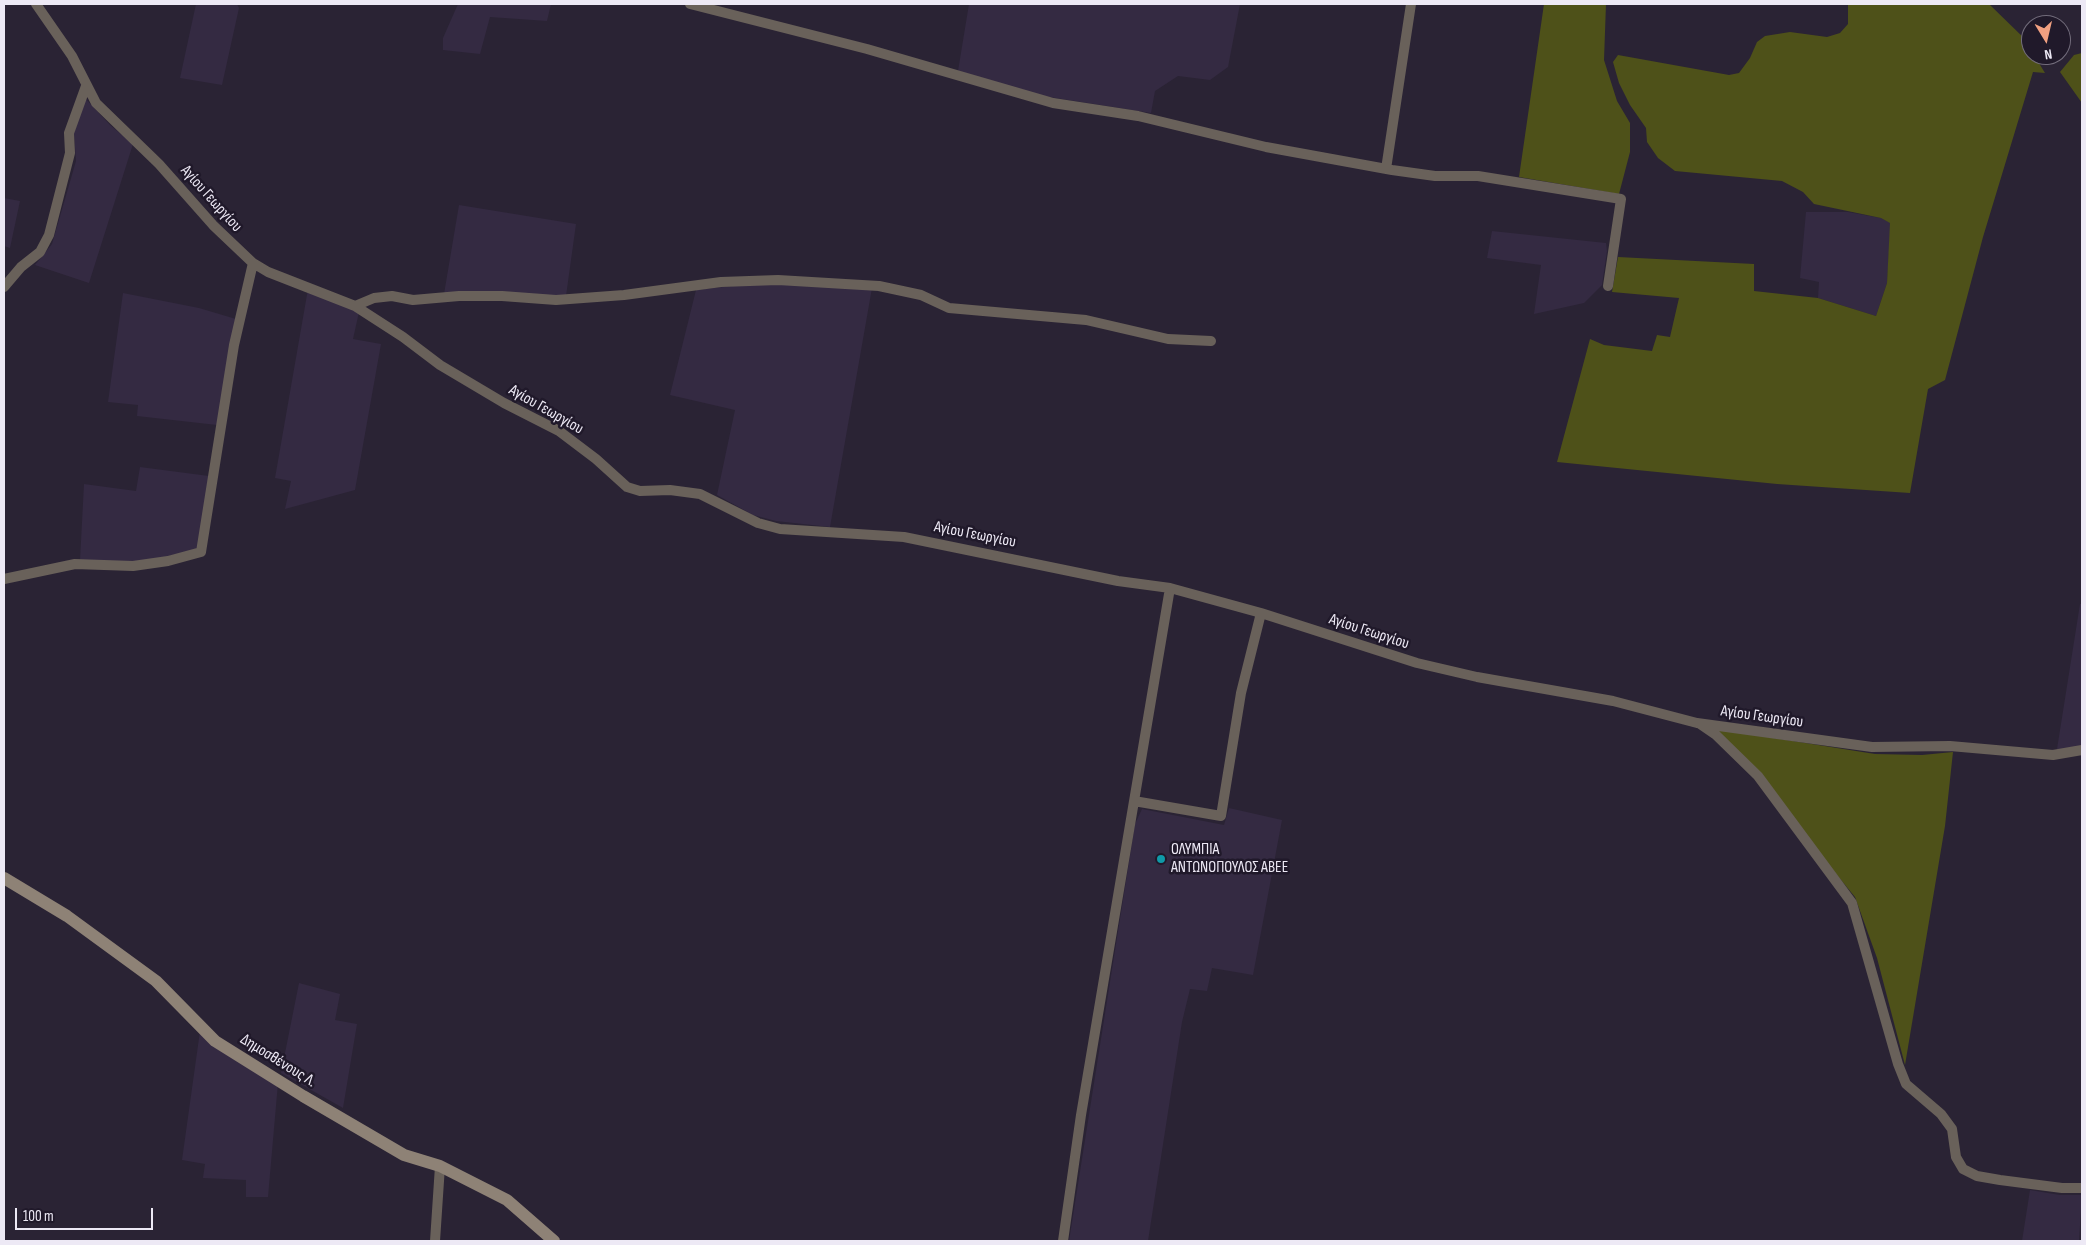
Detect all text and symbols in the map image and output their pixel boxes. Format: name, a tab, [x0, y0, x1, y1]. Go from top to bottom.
north arrow	[2021, 15, 2071, 65]
text: N	[2043, 45, 2053, 63]
street label: Αγίου Γεωργίου	[176, 162, 246, 236]
street label: Αγίου Γεωργίου	[505, 381, 587, 439]
street label: Αγίου Γεωργίου	[932, 518, 1018, 552]
street label: Αγίου Γεωργίου	[1327, 610, 1411, 654]
street label: Αγίου Γεωργίου	[1720, 702, 1804, 732]
place label: ΟΛΥΜΠΙΑ ΑΝΤΩΝΟΠΟΥΛΟΣ ΑΒΕΕ	[1171, 840, 1288, 878]
marker: ΟΛΥΜΠΙΑ ΑΝΤΩΝΟΠΟΥΛΟΣ ΑΒΕΕ	[1155, 853, 1167, 865]
street label: Δημοσθένους Λ.	[237, 1030, 319, 1092]
scale bar	[18, 1198, 155, 1230]
text: 100 m	[23, 1207, 54, 1226]

